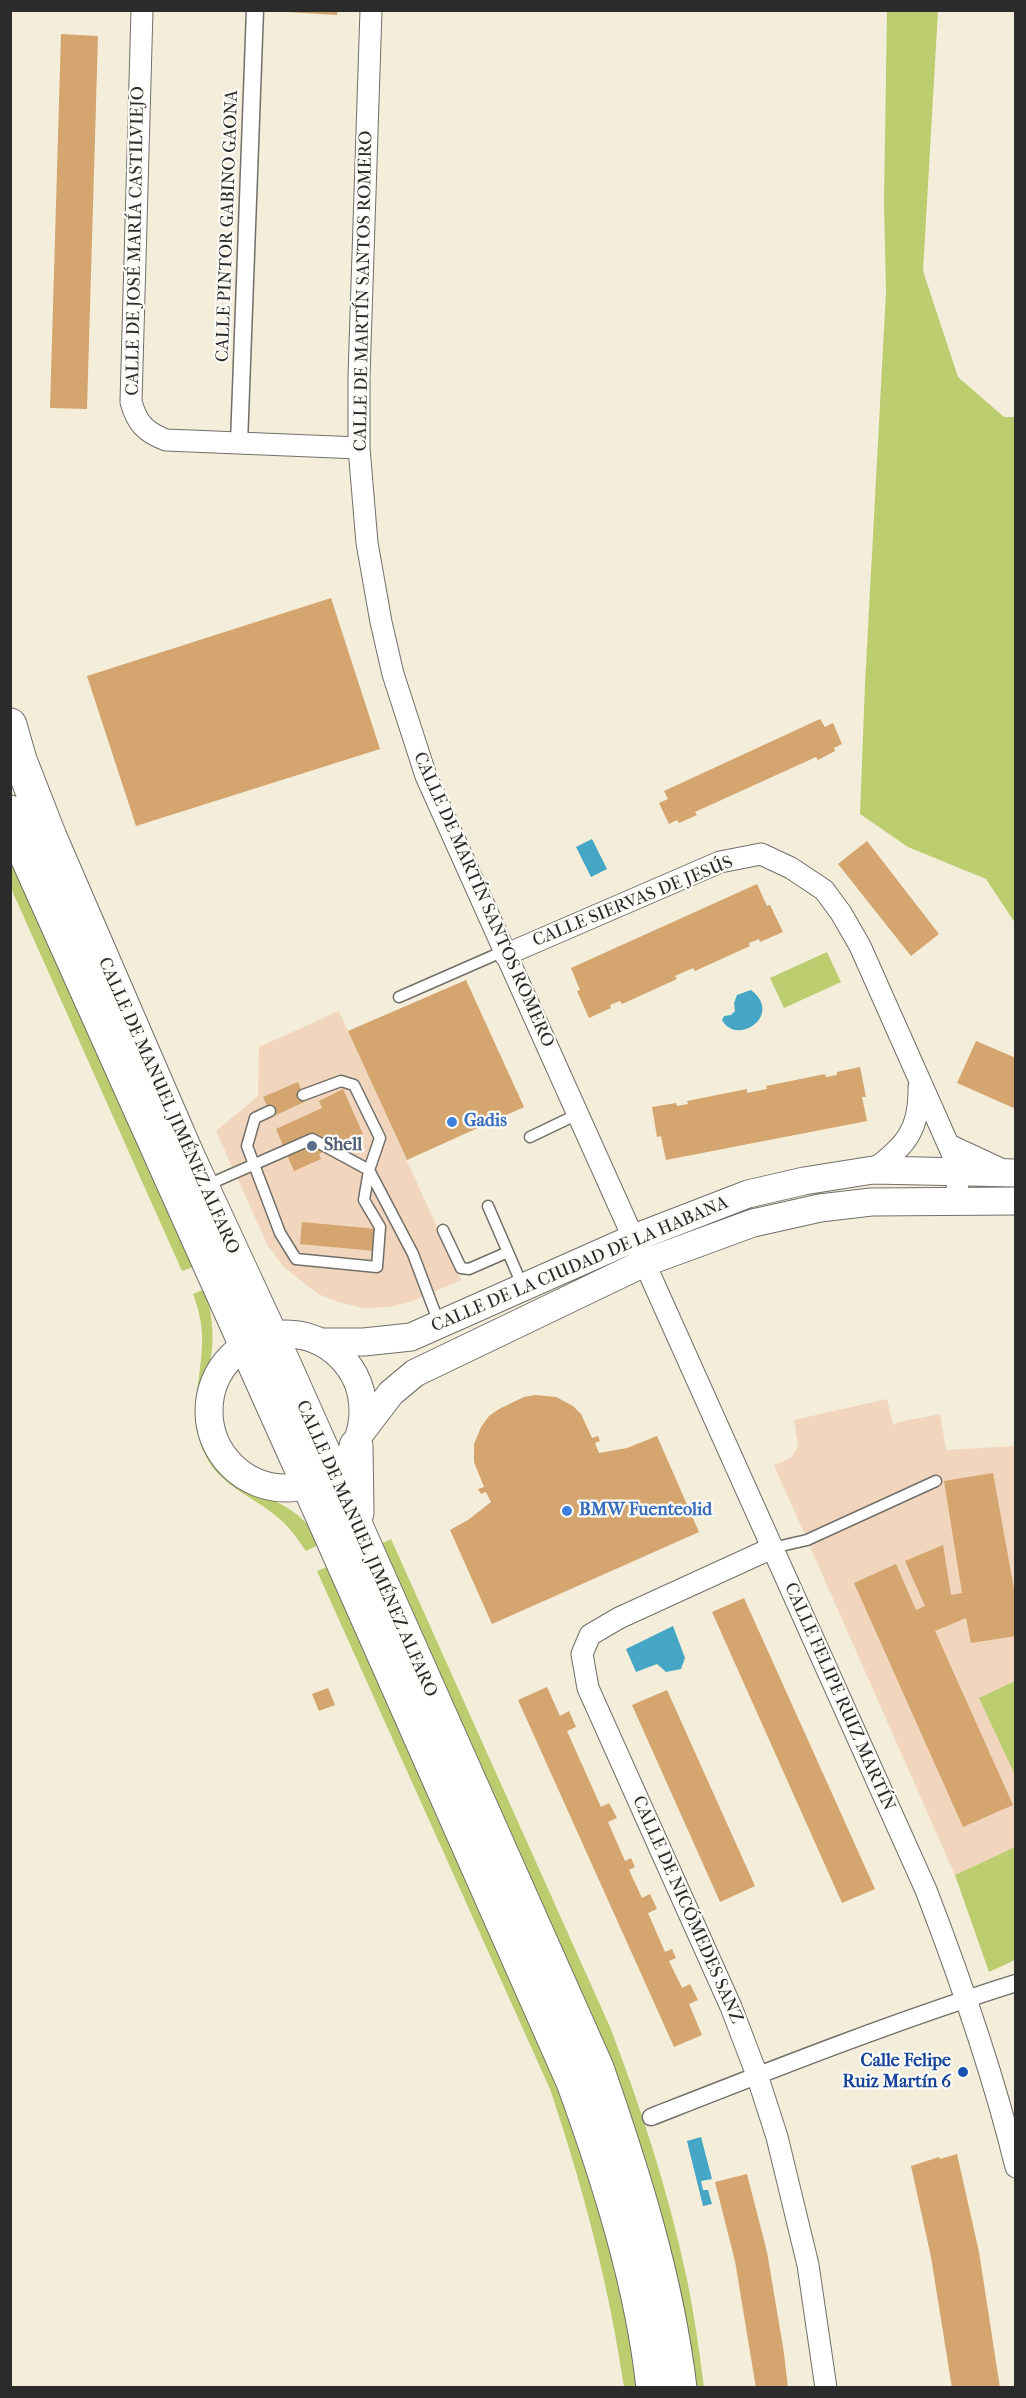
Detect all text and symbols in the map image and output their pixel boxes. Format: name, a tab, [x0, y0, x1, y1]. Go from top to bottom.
street label: CALLE DE JOSÉ MARÍA CASTILVIEJO	[122, 86, 150, 396]
street label: CALLE PINTOR GABINO GAONA	[212, 90, 244, 362]
street label: CALLE DE MARTÍN SANTOS ROMERO	[350, 130, 378, 452]
street label: CALLE DE MARTÍN SANTOS ROMERO	[408, 749, 558, 1051]
street label: CALLE SIERVAS DE JESÚS	[530, 852, 736, 952]
street label: CALLE DE MANUEL JIMÉNEZ ALFARO	[93, 954, 243, 1258]
place label: Gadis	[464, 1111, 507, 1133]
marker: Gadis	[445, 1115, 459, 1129]
place label: Shell	[324, 1135, 362, 1157]
marker: Shell	[305, 1139, 319, 1153]
street label: CALLE DE LA CIUDAD DE LA HABANA	[428, 1192, 732, 1338]
street label: CALLE DE MANUEL JIMÉNEZ ALFARO	[291, 1397, 441, 1701]
place label: BMW Fuenteolid	[579, 1500, 712, 1522]
marker: BMW Fuenteolid	[560, 1504, 574, 1518]
street label: CALLE FELIPE RUIZ MARTÍN	[779, 1580, 899, 1814]
street label: CALLE DE NICÓMEDES SANZ	[627, 1793, 747, 2027]
place label: Calle Felipe Ruiz Martín 6	[843, 2051, 951, 2094]
marker: Calle Felipe Ruiz Martín 6	[956, 2065, 970, 2079]

